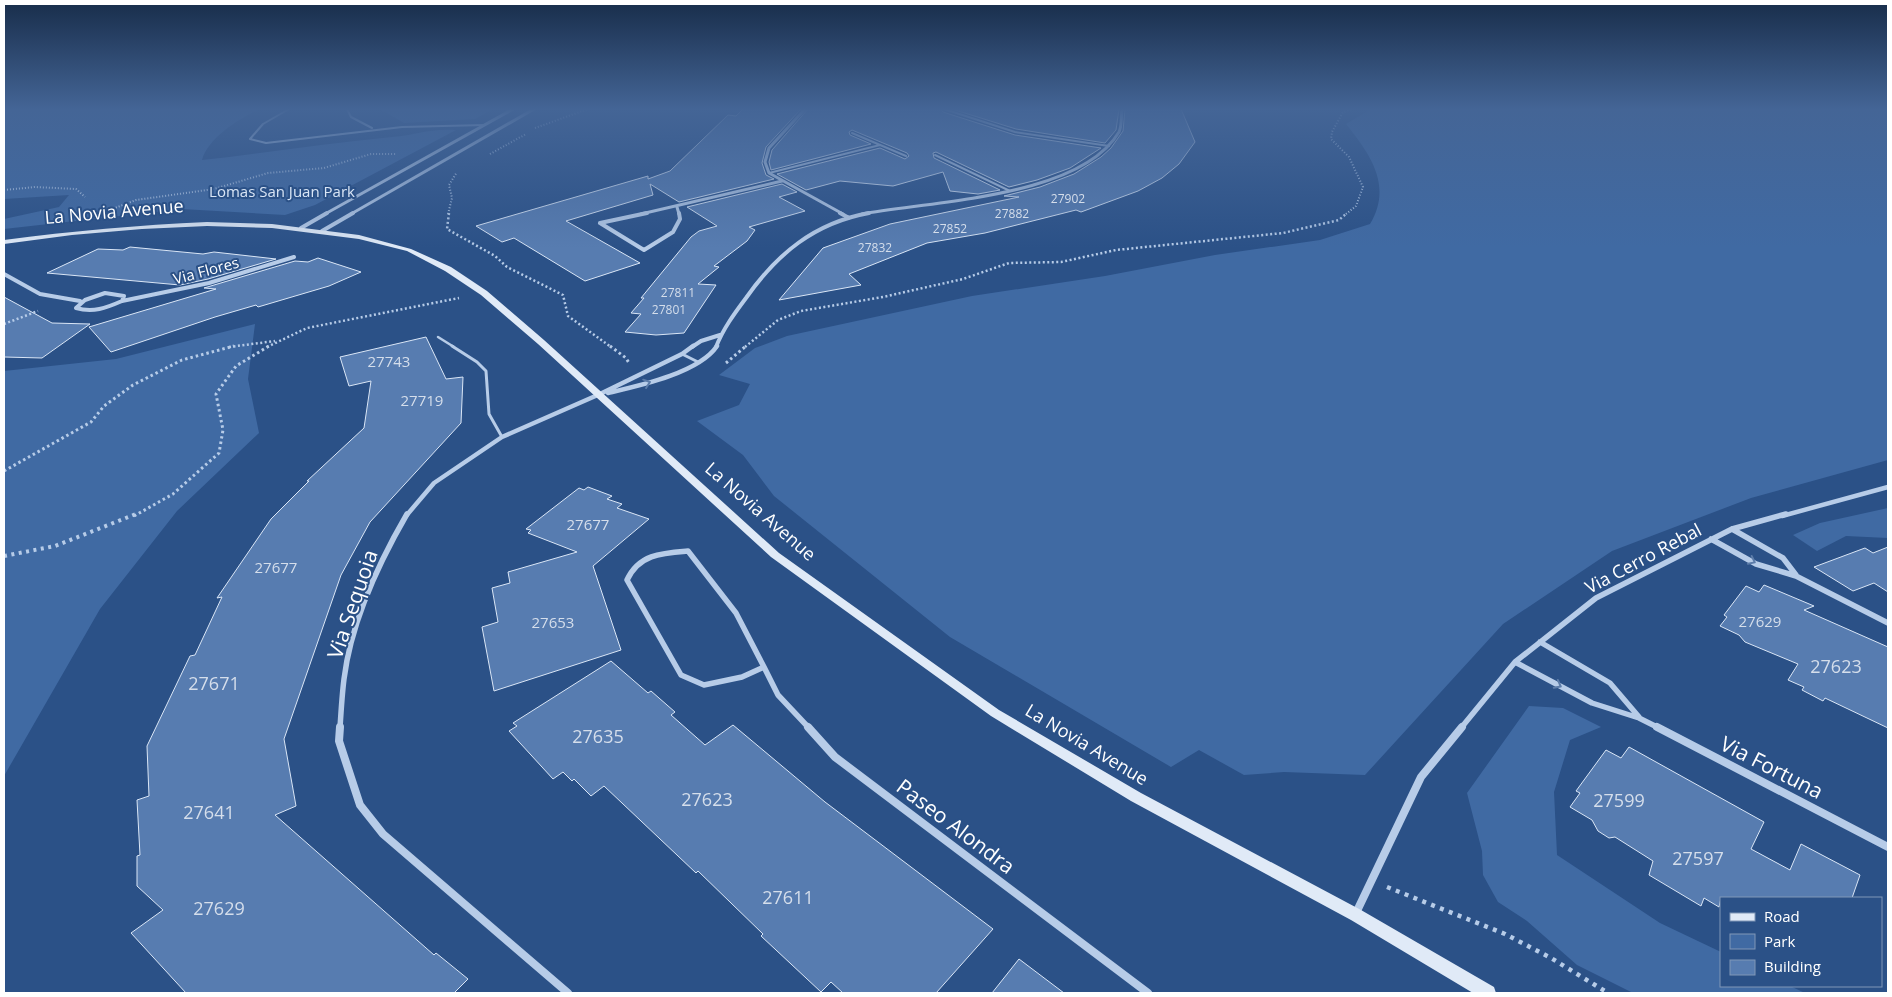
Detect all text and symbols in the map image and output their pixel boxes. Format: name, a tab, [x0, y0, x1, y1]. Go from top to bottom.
park label: Lomas San Juan Park	[209, 181, 355, 201]
house number: 27902	[1051, 190, 1085, 207]
street label: La Novia Avenue	[44, 193, 184, 229]
house number: 27882	[995, 205, 1029, 222]
house number: 27852	[933, 220, 967, 237]
house number: 27832	[858, 239, 892, 256]
street label: Via Flores	[171, 252, 241, 288]
house number: 27811	[661, 284, 695, 301]
house number: 27801	[652, 301, 686, 318]
house number: 27743	[368, 351, 410, 371]
one-way arrow	[643, 379, 651, 389]
house number: 27719	[401, 390, 443, 410]
street label: La Novia Avenue	[701, 456, 821, 566]
house number: 27677	[567, 514, 609, 534]
street label: Via Cerro Rebal	[1581, 517, 1705, 599]
street label: Via Sequoia	[320, 546, 384, 662]
one-way arrow	[1747, 555, 1756, 566]
house number: 27677	[255, 557, 297, 577]
house number: 27629	[1739, 611, 1781, 631]
house number: 27653	[532, 612, 574, 632]
house number: 27623	[1810, 654, 1862, 678]
house number: 27671	[188, 671, 240, 695]
one-way arrow	[1553, 679, 1562, 689]
street label: La Novia Avenue	[1021, 698, 1153, 790]
house number: 27635	[572, 724, 624, 748]
street label: Via Fortuna	[1716, 729, 1828, 805]
street label: Paseo Alondra	[891, 772, 1021, 880]
house number: 27623	[681, 787, 733, 811]
house number: 27599	[1593, 788, 1645, 812]
house number: 27641	[183, 800, 235, 824]
house number: 27597	[1672, 846, 1724, 870]
house number: 27611	[762, 885, 814, 909]
house number: 27629	[193, 896, 245, 920]
legend	[1720, 897, 1882, 987]
text: Road	[1764, 906, 1800, 926]
text: Park	[1764, 931, 1795, 951]
text: Building	[1764, 956, 1821, 976]

